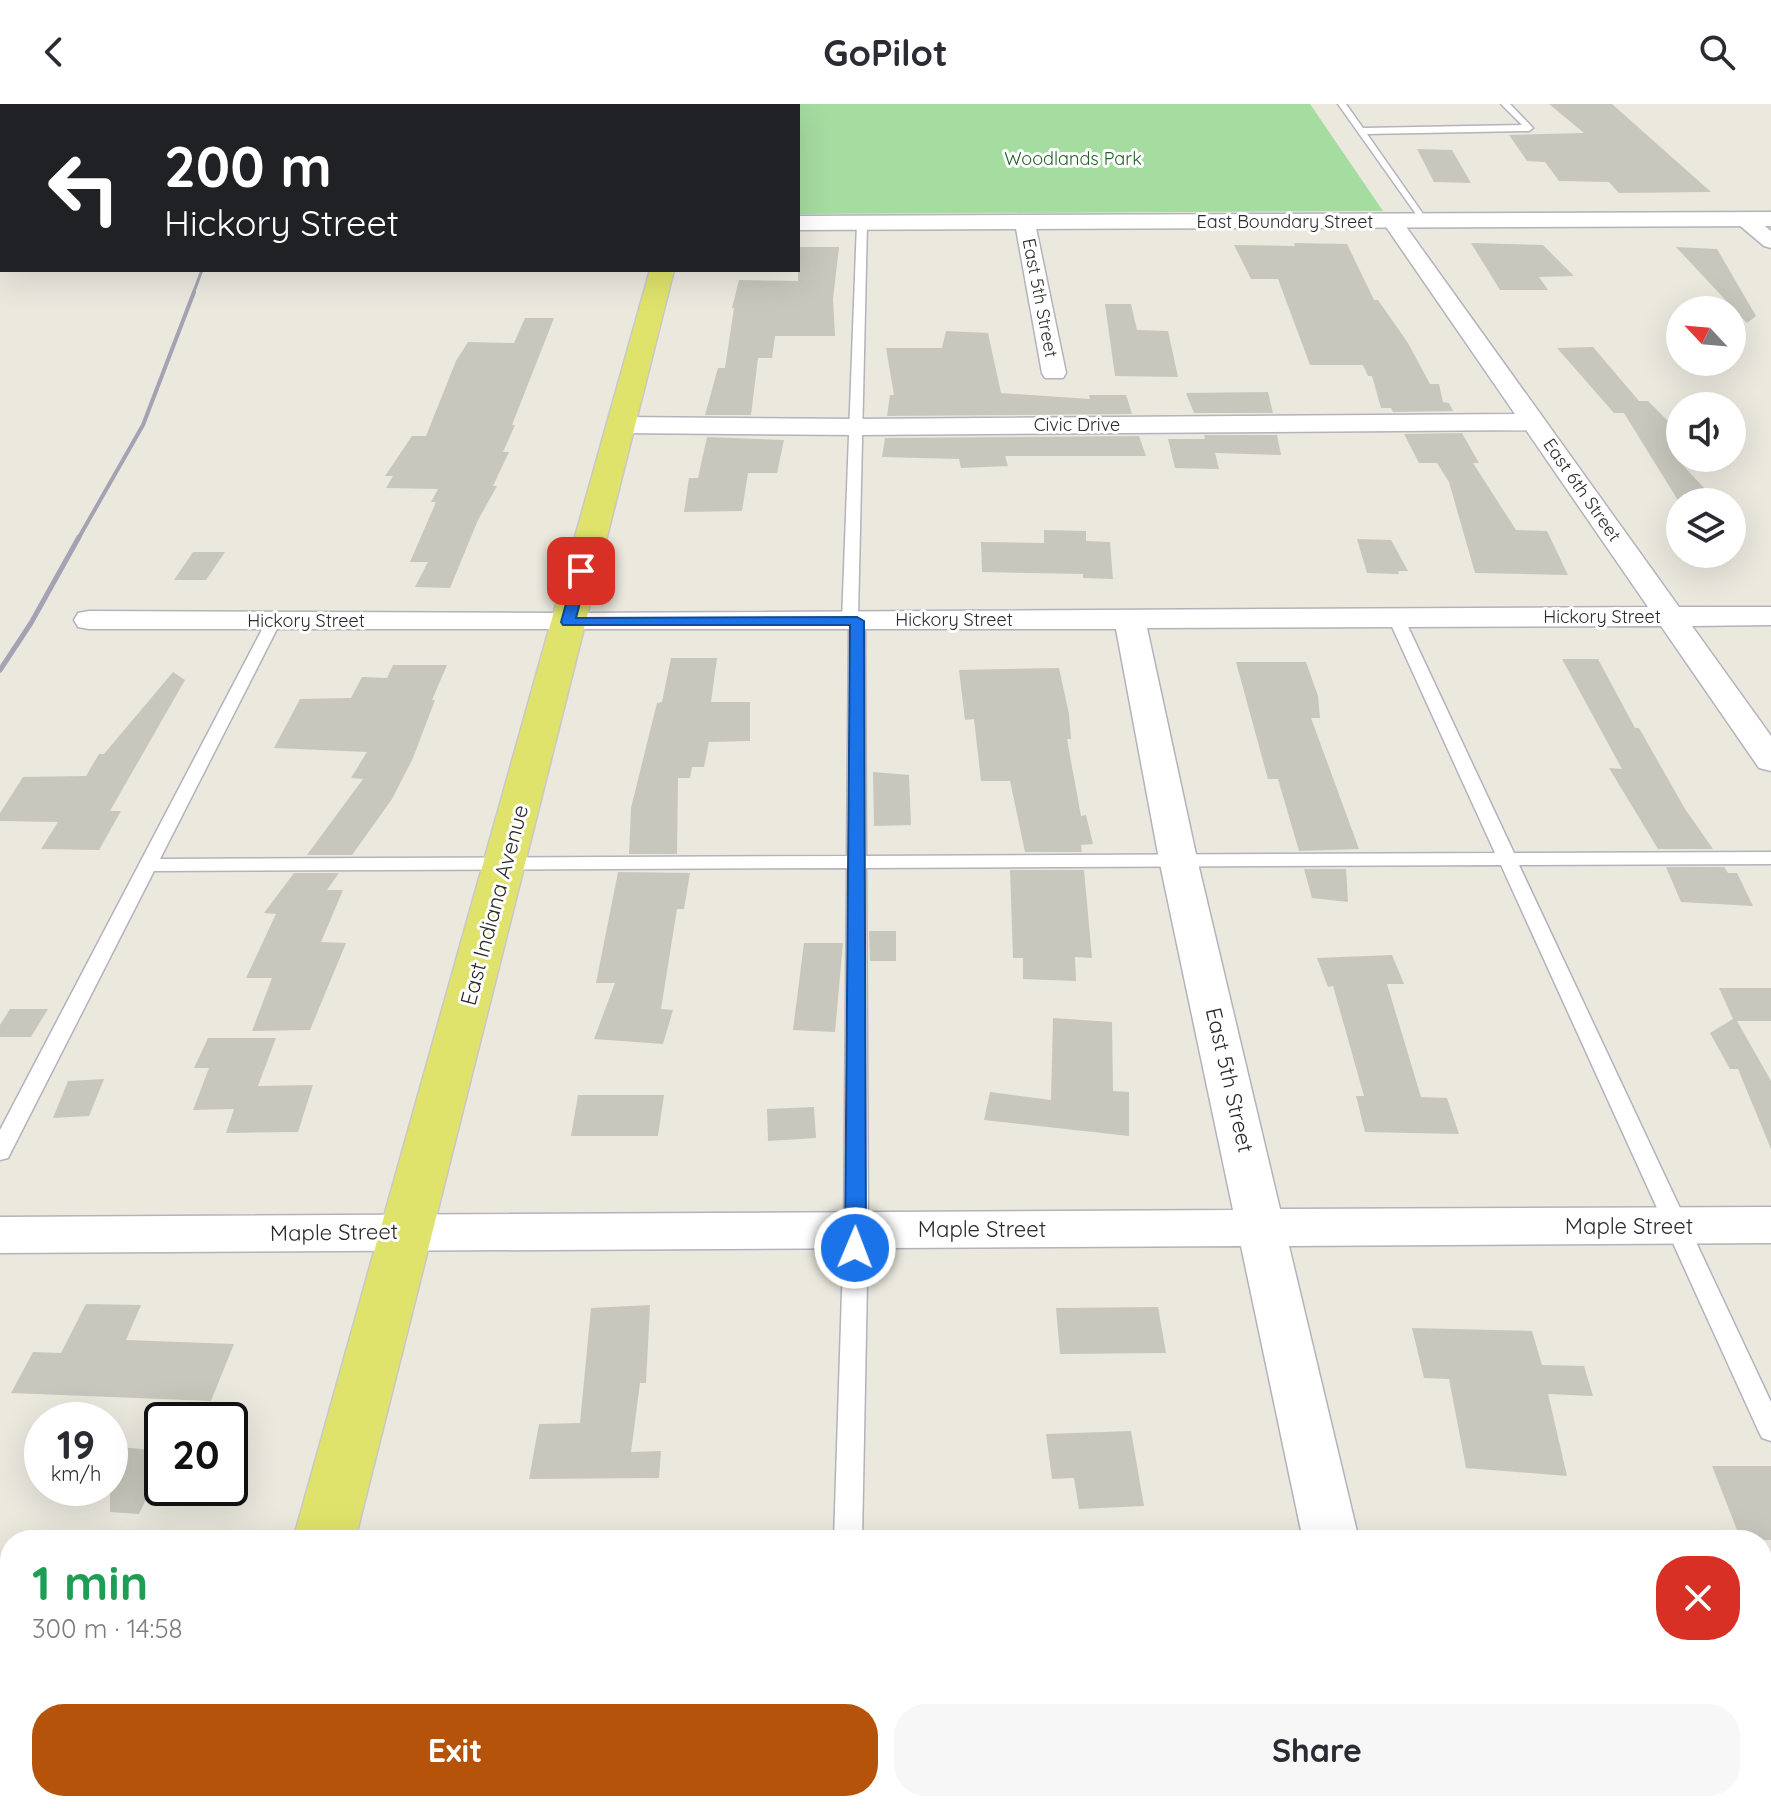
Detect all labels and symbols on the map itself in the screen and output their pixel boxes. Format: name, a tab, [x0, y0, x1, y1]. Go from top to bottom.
park label: Woodlands Park	[1004, 147, 1142, 170]
street label: East Boundary Street	[1197, 210, 1373, 233]
street label: East 5th Street	[1018, 236, 1063, 359]
north arrow	[1666, 296, 1746, 376]
street label: Civic Drive	[1034, 413, 1120, 436]
street label: East 6th Street	[1538, 434, 1626, 546]
pin	[547, 537, 615, 605]
street label: Hickory Street	[1543, 605, 1661, 628]
street label: Hickory Street	[895, 608, 1013, 631]
street label: Hickory Street	[247, 609, 365, 632]
street label: East Indiana Avenue	[454, 802, 534, 1008]
street label: East 5th Street	[1200, 1005, 1260, 1155]
position arrow	[813, 1206, 897, 1290]
street label: Maple Street	[1565, 1212, 1693, 1240]
street label: Maple Street	[918, 1215, 1046, 1243]
street label: Maple Street	[270, 1217, 398, 1247]
speed limit sign: 20	[144, 1402, 248, 1506]

